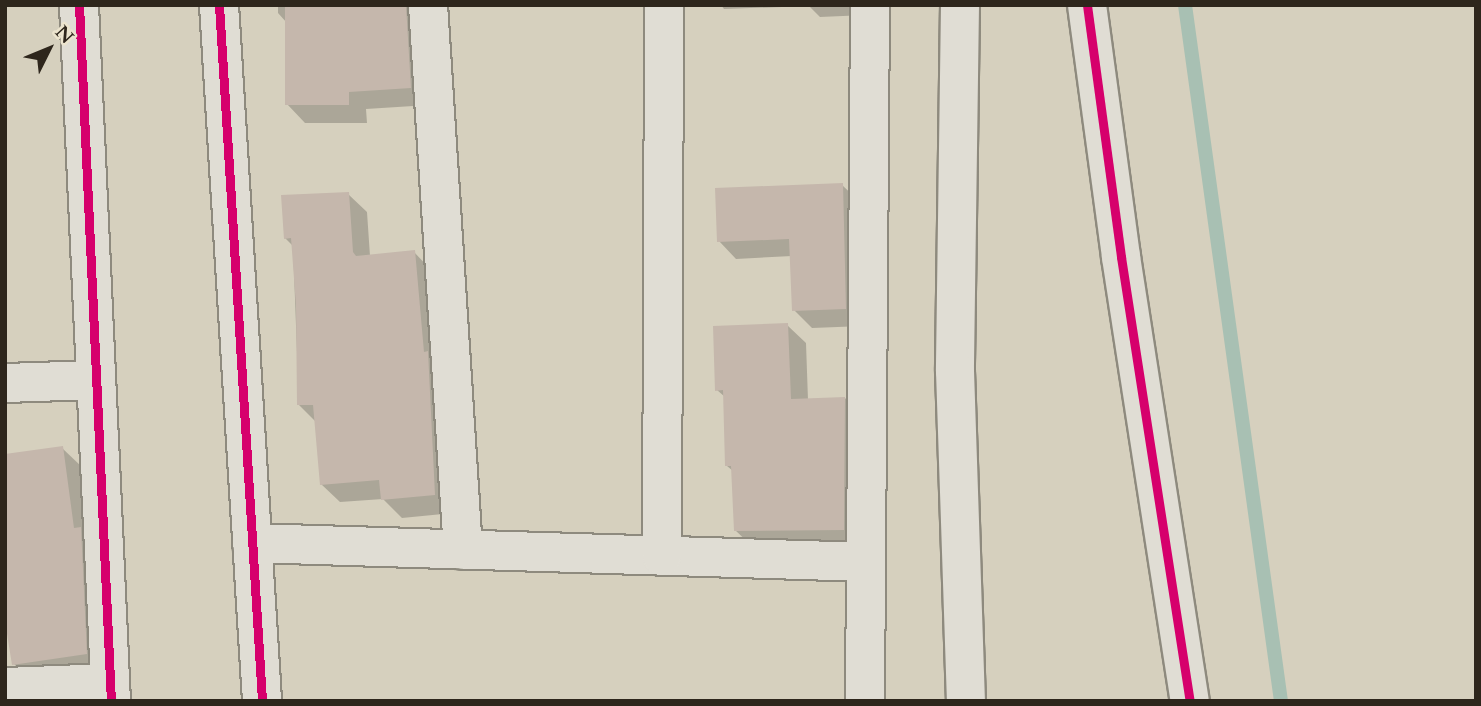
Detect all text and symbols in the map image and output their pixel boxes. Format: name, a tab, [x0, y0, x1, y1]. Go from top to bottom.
north arrow	[14, 14, 84, 84]
text: N	[49, 20, 79, 50]

